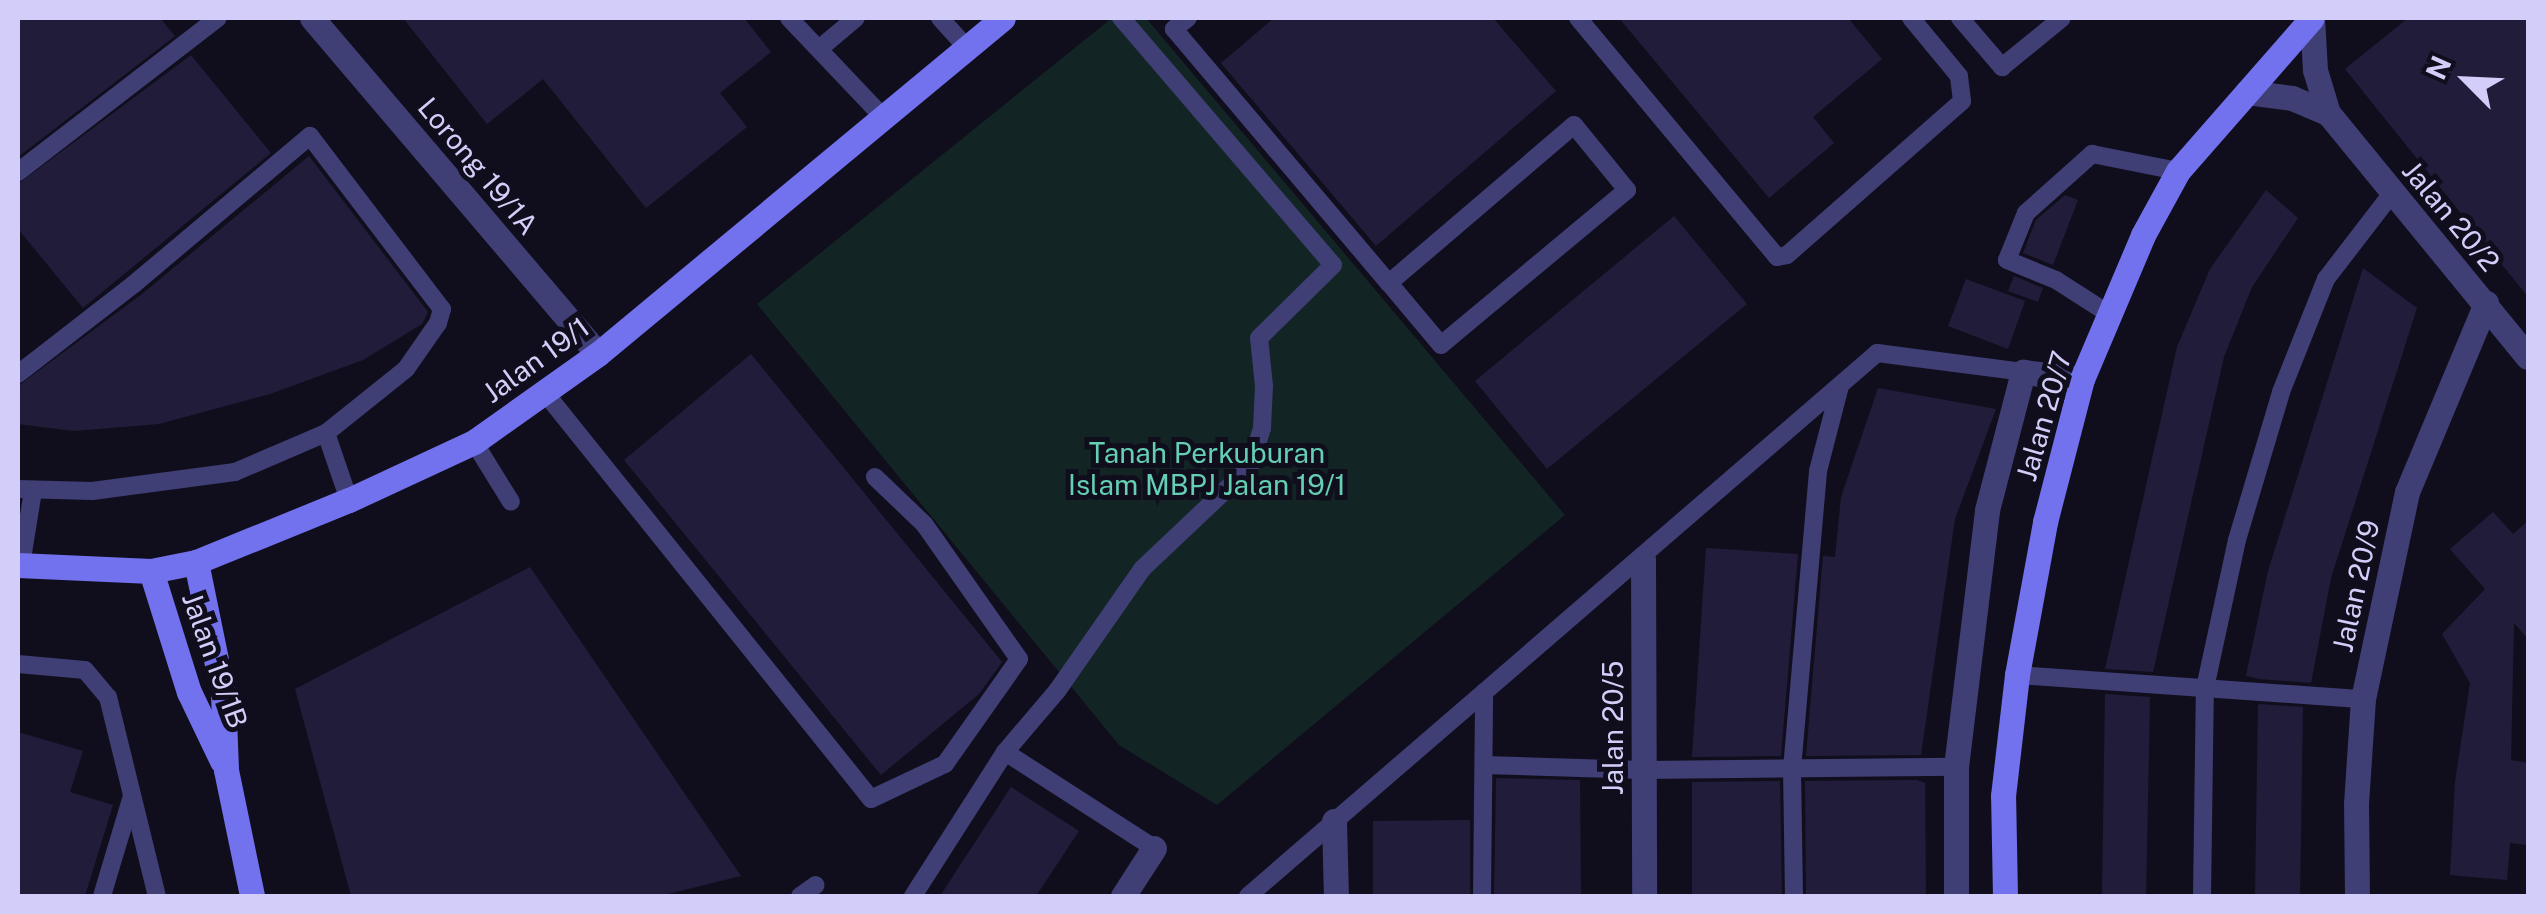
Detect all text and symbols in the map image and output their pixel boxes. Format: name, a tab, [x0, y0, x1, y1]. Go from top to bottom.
north arrow	[2416, 30, 2516, 130]
text: N	[2419, 51, 2458, 84]
street label: Lorong 19/1A	[411, 91, 545, 241]
street label: Jalan 20/2	[2395, 154, 2507, 278]
street label: Jalan 19/1	[476, 310, 596, 410]
street label: Jalan 20/7	[2009, 347, 2079, 485]
park label: Tanah Perkuburan Islam MBPJ Jalan 19/1	[1068, 436, 1346, 502]
street label: Jalan 20/9	[2326, 517, 2386, 655]
street label: Jalan 19/1B	[175, 588, 255, 732]
street label: Jalan 20/5	[1596, 661, 1630, 795]

